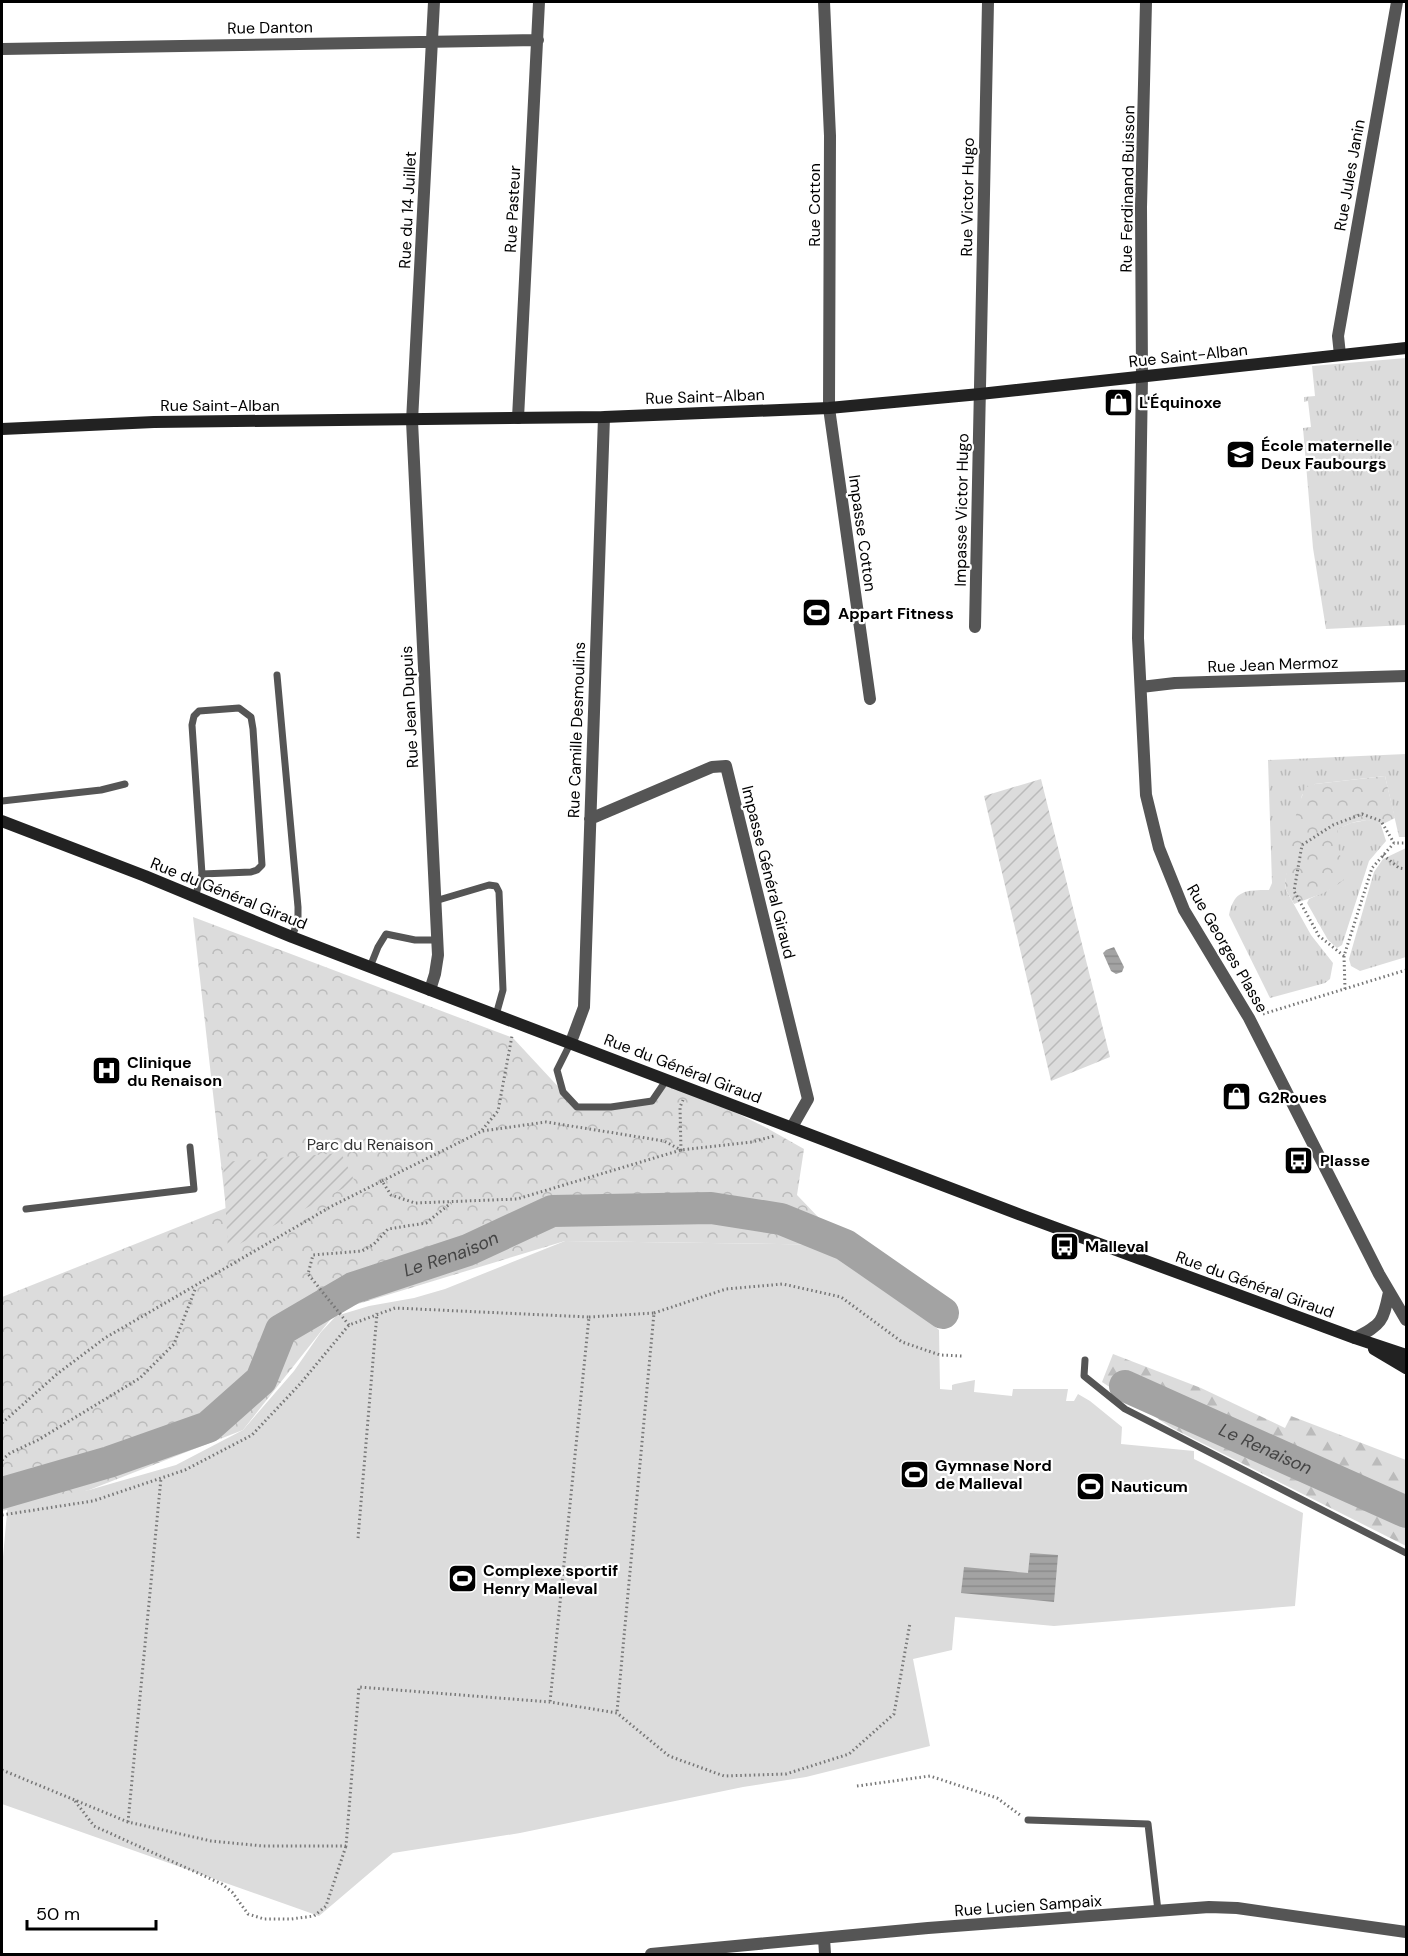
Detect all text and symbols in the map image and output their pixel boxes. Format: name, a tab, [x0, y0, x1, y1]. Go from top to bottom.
street label: Rue Danton	[227, 16, 313, 39]
street label: Rue Ferdinand Buisson	[1116, 105, 1139, 273]
street label: Rue Jules Janin	[1329, 118, 1370, 233]
street label: Rue Victor Hugo	[956, 137, 979, 257]
street label: Rue du 14 Juillet	[394, 151, 421, 269]
street label: Rue Cotton	[804, 163, 825, 247]
street label: Rue Pasteur	[500, 165, 525, 253]
street label: Rue Saint-Alban	[1127, 339, 1249, 372]
street label: Rue Saint-Alban	[645, 384, 765, 409]
shop icon: L'Équinoxe	[1102, 386, 1134, 418]
place label: L'Équinoxe	[1139, 392, 1222, 413]
street label: Rue Saint-Alban	[160, 395, 280, 416]
street label: Impasse Victor Hugo	[950, 433, 973, 587]
place label: École maternelle Deux Faubourgs	[1261, 435, 1392, 474]
school or university icon: École maternelle Deux Faubourgs	[1224, 438, 1256, 470]
street label: Impasse Cotton	[844, 473, 881, 593]
sports icon: Appart Fitness	[801, 597, 833, 629]
place label: Appart Fitness	[838, 603, 954, 624]
street label: Rue Camille Desmoulins	[563, 641, 590, 819]
street label: Rue Jean Dupuis	[396, 645, 423, 769]
street label: Rue Jean Mermoz	[1207, 652, 1339, 677]
street label: Impasse Général Giraud	[737, 783, 800, 961]
street label: Rue du Général Giraud	[147, 852, 310, 935]
street label: Rue Georges Plasse	[1182, 880, 1273, 1016]
street label: Rue du Général Giraud	[601, 1029, 765, 1108]
place label: Clinique du Renaison	[127, 1052, 222, 1091]
hospital icon: Clinique du Renaison	[90, 1055, 122, 1087]
shop icon: G2Roues	[1221, 1081, 1253, 1113]
place label: G2Roues	[1258, 1087, 1327, 1108]
park label: Parc du Renaison	[307, 1134, 433, 1155]
bus stop icon: Plasse	[1283, 1144, 1315, 1176]
place label: Plasse	[1320, 1150, 1370, 1171]
water label: Le Renaison	[400, 1226, 502, 1283]
bus stop icon: Malleval	[1048, 1230, 1080, 1262]
place label: Malleval	[1085, 1236, 1149, 1257]
street label: Rue du Général Giraud	[1173, 1246, 1337, 1323]
water label: Le Renaison	[1215, 1418, 1316, 1480]
place label: Gymnase Nord de Malleval	[935, 1455, 1052, 1494]
sports icon: Gymnase Nord de Malleval	[898, 1458, 930, 1490]
sports icon: Nauticum	[1074, 1470, 1106, 1502]
place label: Nauticum	[1111, 1476, 1188, 1497]
place label: Complexe sportif Henry Malleval	[483, 1560, 618, 1599]
sports icon: Complexe sportif Henry Malleval	[446, 1563, 478, 1595]
street label: Rue Lucien Sampaix	[954, 1890, 1103, 1921]
scale bar	[27, 1893, 156, 1931]
text: 50 m	[36, 1902, 80, 1926]

